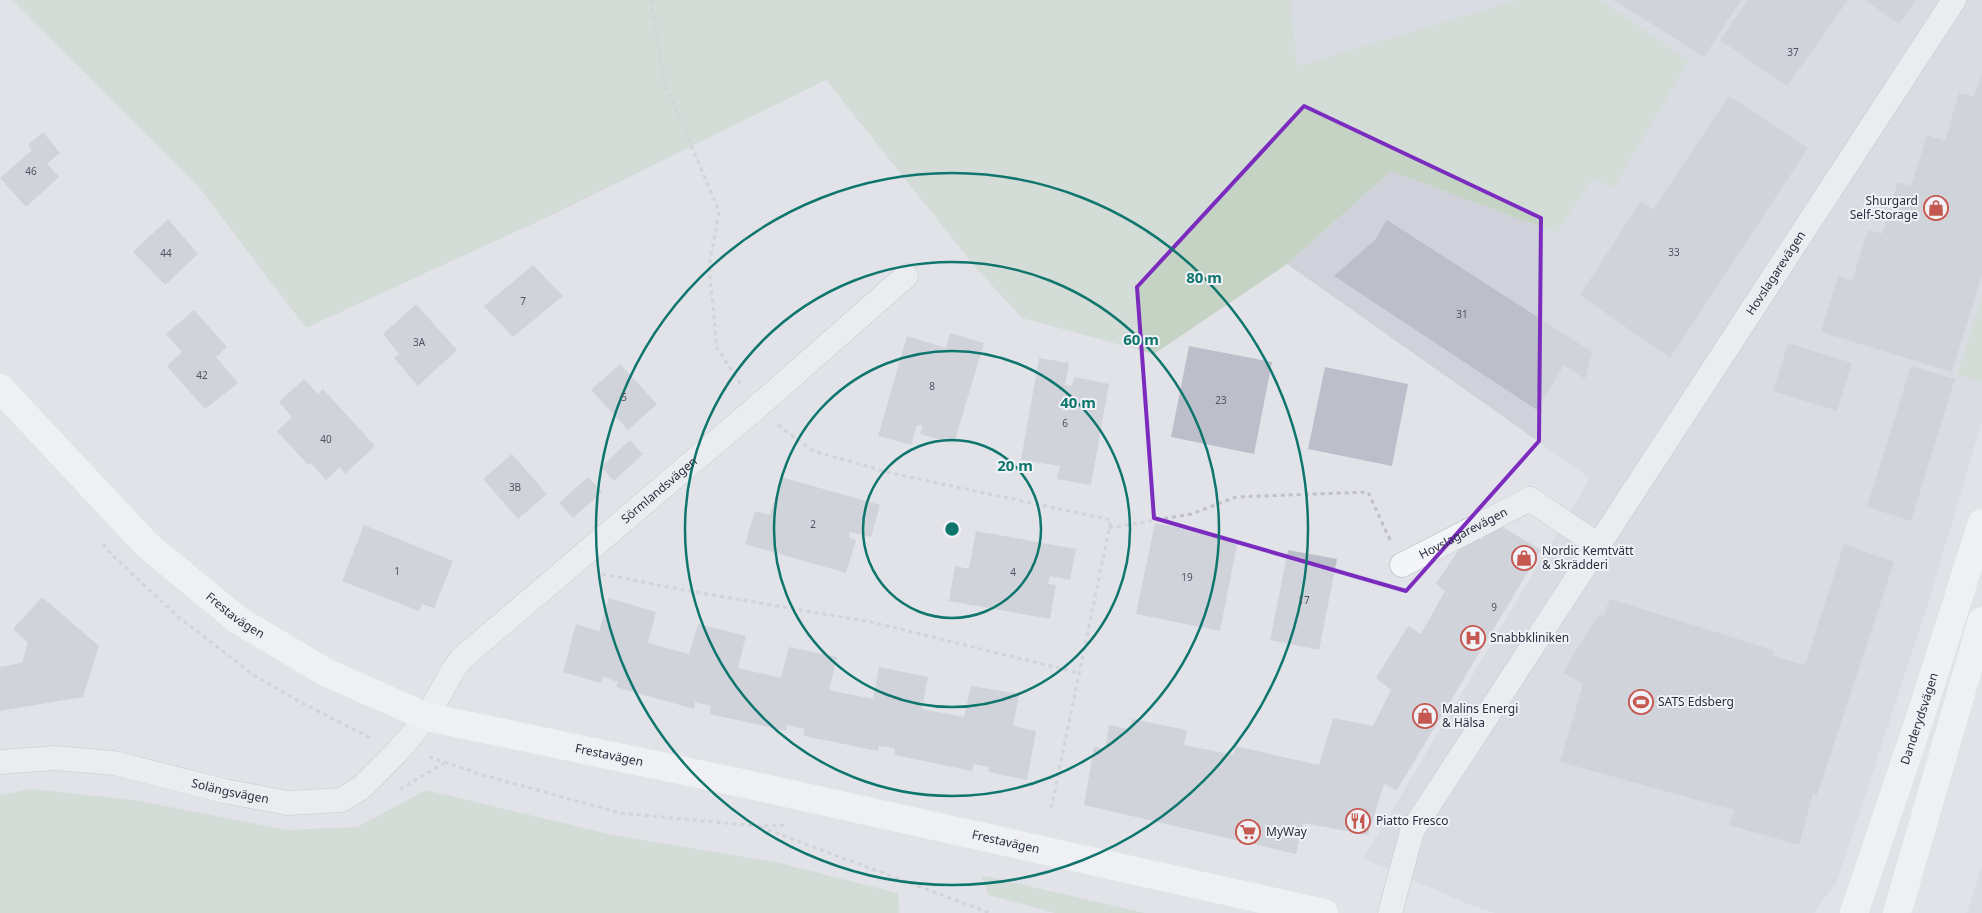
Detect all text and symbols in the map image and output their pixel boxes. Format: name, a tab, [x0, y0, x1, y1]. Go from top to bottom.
house number: 37	[1787, 45, 1799, 59]
house number: 46	[25, 164, 37, 178]
place label: Shurgard Self-Storage	[1850, 192, 1918, 223]
shop icon: Shurgard Self-Storage	[1923, 195, 1949, 221]
street label: Hovslagarevägen	[1742, 227, 1809, 318]
house number: 33	[1668, 245, 1680, 259]
house number: 44	[160, 246, 172, 260]
text: 80 m	[1186, 267, 1222, 287]
house number: 7	[520, 294, 526, 308]
house number: 31	[1456, 307, 1468, 321]
text: 60 m	[1123, 329, 1159, 349]
house number: 3A	[413, 335, 426, 349]
house number: 42	[196, 368, 208, 382]
house number: 8	[929, 379, 935, 393]
house number: 5	[621, 390, 627, 404]
text: 40 m	[1060, 392, 1096, 412]
house number: 23	[1215, 393, 1227, 407]
house number: 6	[1062, 416, 1068, 430]
house number: 40	[320, 432, 332, 446]
street label: Sörmlandsvägen	[617, 453, 701, 527]
text: 20 m	[997, 455, 1033, 475]
house number: 3B	[509, 480, 521, 494]
street label: Hovslagarevägen	[1416, 503, 1510, 563]
house number: 2	[810, 517, 816, 531]
centre of rings	[943, 520, 961, 538]
place label: Nordic Kemtvätt & Skrädderi	[1542, 542, 1634, 573]
shop icon: Nordic Kemtvätt & Skrädderi	[1511, 545, 1537, 571]
house number: 1	[394, 564, 400, 578]
house number: 4	[1010, 565, 1016, 579]
house number: 19	[1181, 570, 1193, 584]
street label: Frestavägen	[202, 588, 268, 642]
house number: 17	[1298, 593, 1310, 607]
house number: 9	[1491, 600, 1497, 614]
hospital icon: Snabbkliniken	[1460, 625, 1486, 651]
place label: Snabbkliniken	[1490, 629, 1569, 646]
street label: Danderydsvägen	[1896, 670, 1942, 767]
sports icon: SATS Edsberg	[1628, 689, 1654, 715]
place label: SATS Edsberg	[1658, 693, 1734, 710]
place label: Malins Energi & Hälsa	[1442, 700, 1518, 731]
shop icon: Malins Energi & Hälsa	[1412, 703, 1438, 729]
street label: Frestavägen	[574, 739, 645, 770]
street label: Solängsvägen	[190, 774, 270, 807]
restaurant icon: Piatto Fresco	[1345, 808, 1371, 834]
place label: Piatto Fresco	[1376, 812, 1449, 829]
supermarket icon: MyWay	[1235, 819, 1261, 845]
place label: MyWay	[1266, 823, 1308, 840]
street label: Frestavägen	[970, 826, 1041, 857]

